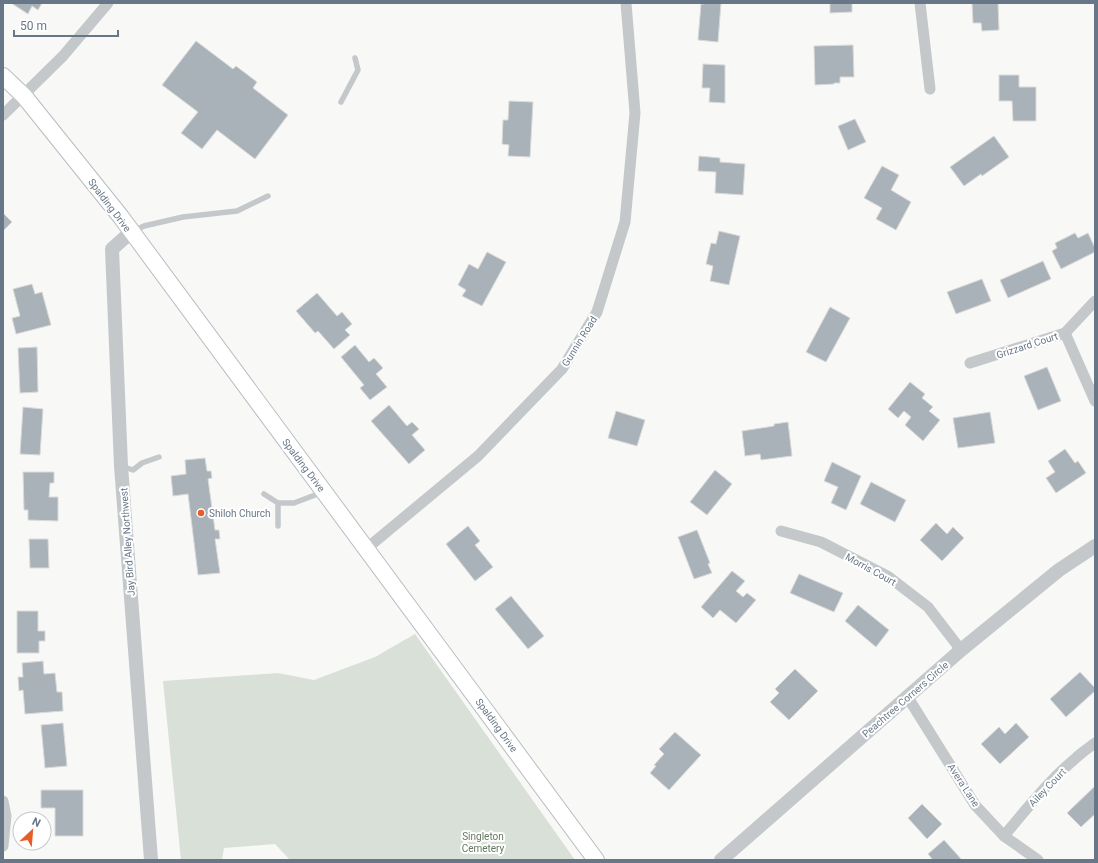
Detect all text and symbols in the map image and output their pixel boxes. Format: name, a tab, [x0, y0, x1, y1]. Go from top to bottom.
scale bar	[14, 12, 118, 38]
text: 50 m	[20, 19, 47, 33]
street label: Spalding Drive	[86, 177, 133, 234]
street label: Gunnin Road	[560, 314, 599, 368]
street label: Grizzard Court	[995, 330, 1059, 361]
street label: Spalding Drive	[280, 437, 327, 494]
street label: Jay Bird Alley Northwest	[118, 487, 137, 596]
marker: Shiloh Church	[196, 508, 206, 518]
place label: Shiloh Church	[209, 508, 271, 519]
street label: Morris Court	[844, 551, 898, 588]
street label: Peachtree Corners Circle	[860, 659, 950, 740]
street label: Spalding Drive	[473, 696, 520, 754]
street label: Avera Lane	[946, 762, 982, 809]
street label: Ailey Court	[1027, 766, 1068, 809]
north arrow	[12, 811, 52, 851]
text: N	[30, 815, 43, 830]
park label: Singleton Cemetery	[462, 831, 505, 854]

